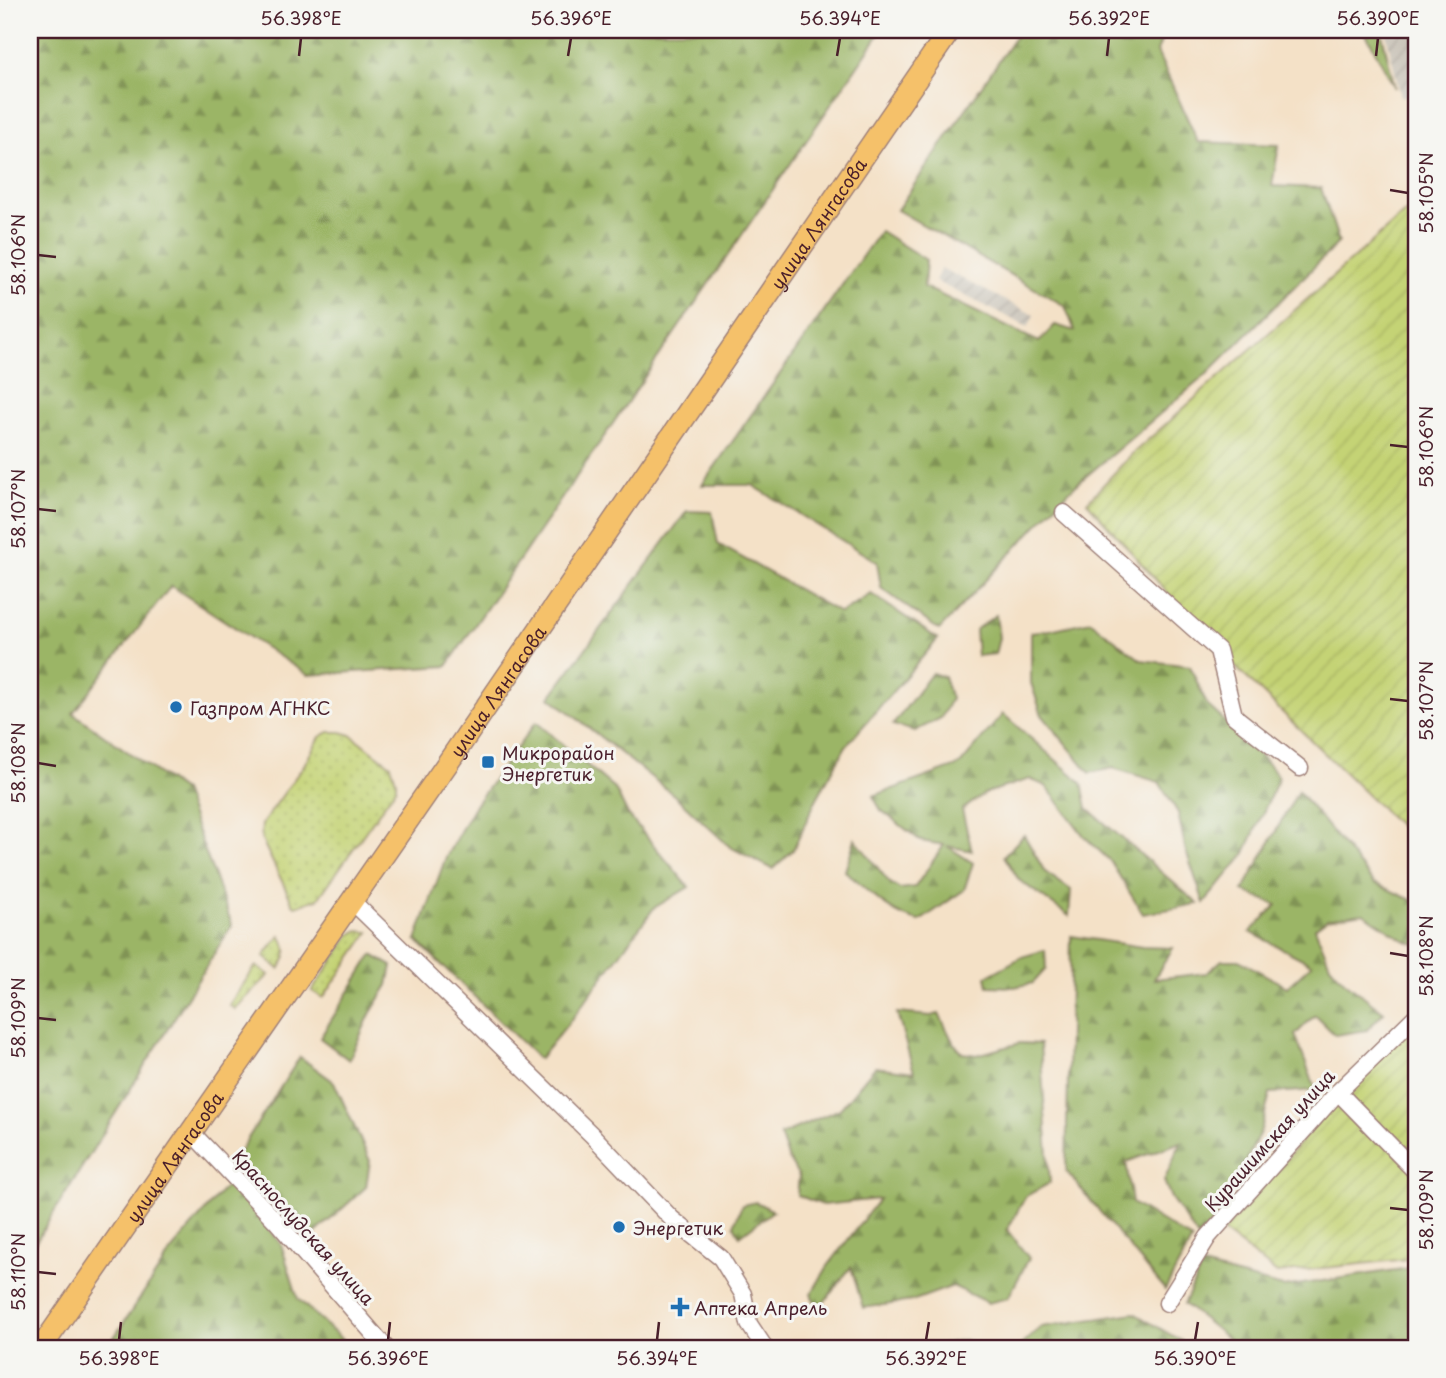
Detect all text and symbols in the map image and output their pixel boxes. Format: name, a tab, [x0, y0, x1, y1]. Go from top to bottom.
text: 56.398°E	[260, 4, 342, 31]
text: 56.396°E	[530, 4, 612, 31]
text: 56.394°E	[799, 4, 881, 31]
text: 56.392°E	[1068, 4, 1150, 31]
text: 56.390°E	[1336, 4, 1420, 31]
street label: улица Лянгасова	[763, 151, 873, 294]
text: 58.105°N	[1412, 152, 1439, 234]
text: 58.106°N	[4, 214, 31, 296]
text: 58.106°N	[1412, 406, 1439, 488]
text: 58.107°N	[4, 469, 31, 549]
street label: улица Лянгасова	[442, 619, 552, 762]
text: 58.107°N	[1412, 661, 1439, 741]
place label: Газпром АГНКС	[190, 694, 331, 721]
marker: Газпром АГНКС	[168, 699, 184, 715]
text: 58.108°N	[4, 722, 31, 804]
place label: Микрорайон Энергетик	[502, 739, 615, 787]
marker: Микрорайон Энергетик	[480, 754, 496, 770]
text: 58.108°N	[1412, 915, 1439, 997]
text: 58.109°N	[4, 977, 31, 1059]
street label: Курашимская улица	[1198, 1062, 1341, 1217]
street label: улица Лянгасова	[119, 1085, 230, 1228]
street label: Краснослудская улица	[227, 1143, 382, 1311]
text: 58.109°N	[1412, 1169, 1439, 1251]
place label: Энергетик	[633, 1214, 724, 1241]
marker: Энергетик	[611, 1219, 627, 1235]
text: 58.110°N	[4, 1233, 31, 1311]
place label: Аптека Апрель	[694, 1294, 827, 1321]
marker: Аптека Апрель	[672, 1299, 688, 1315]
text: 56.398°E	[78, 1344, 160, 1371]
text: 56.396°E	[347, 1344, 429, 1371]
text: 56.394°E	[616, 1344, 698, 1371]
text: 56.392°E	[885, 1344, 967, 1371]
text: 56.390°E	[1153, 1344, 1237, 1371]

